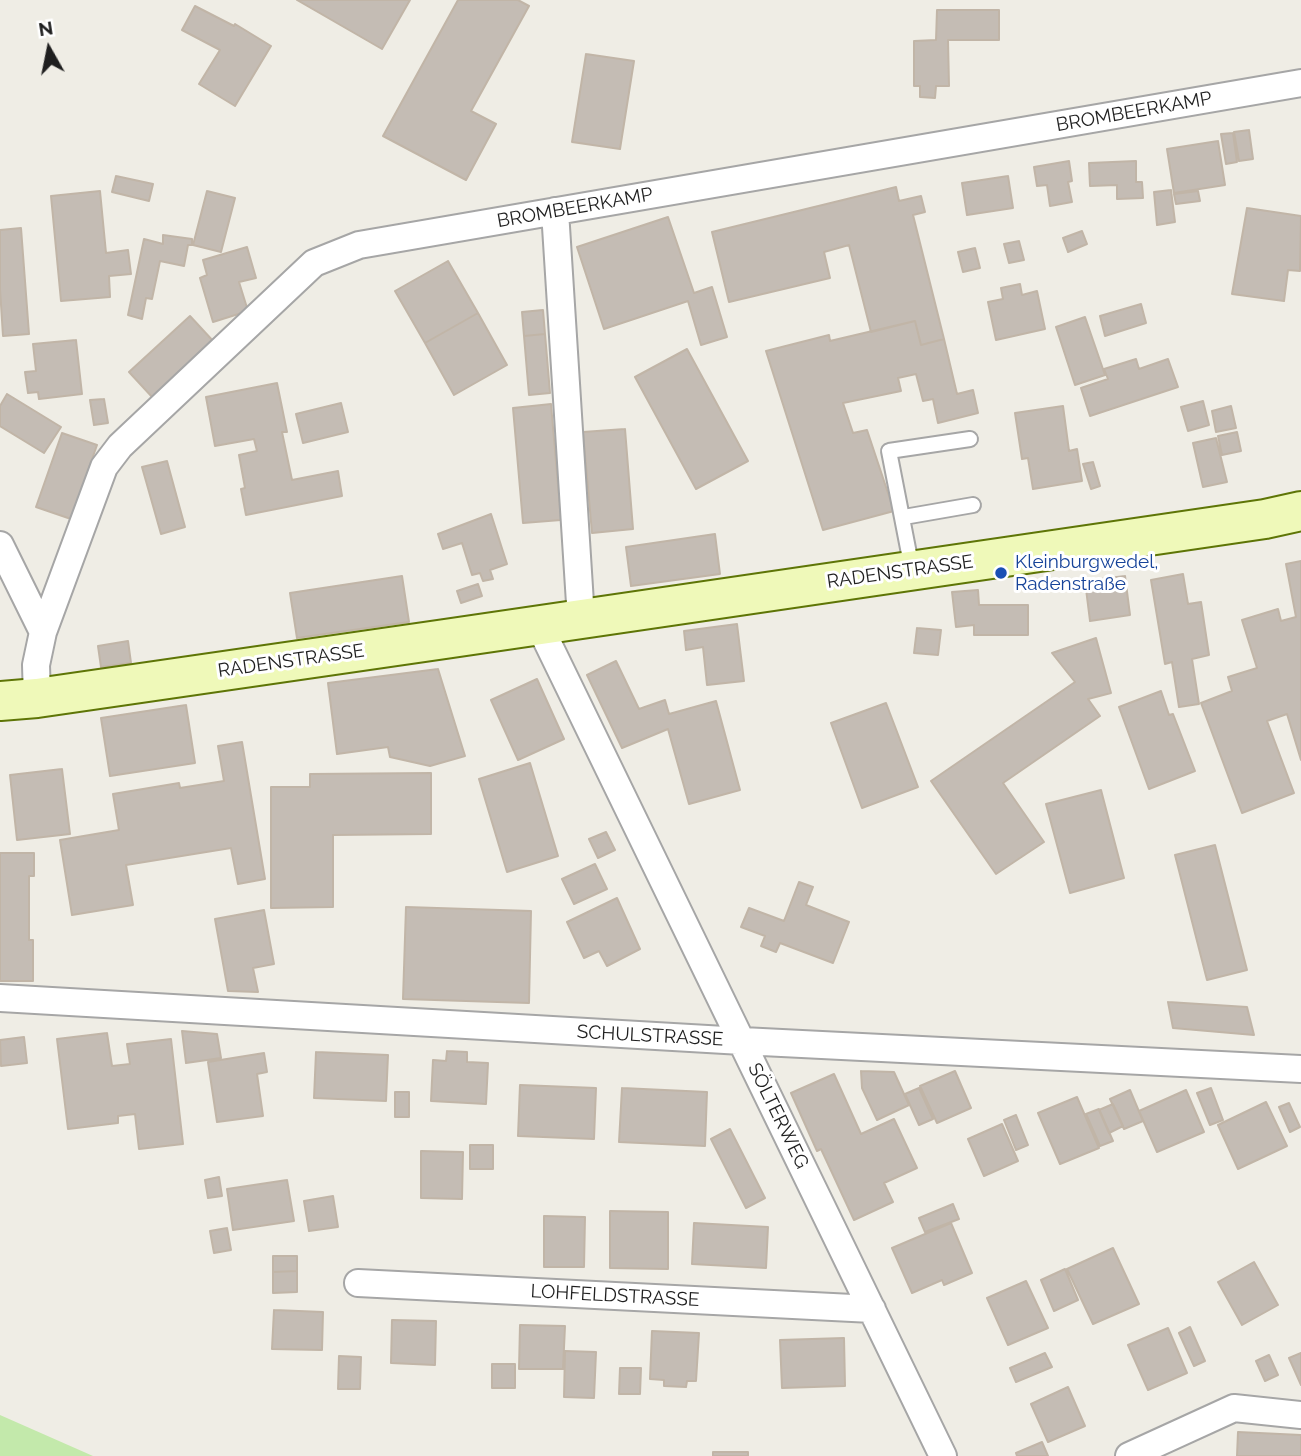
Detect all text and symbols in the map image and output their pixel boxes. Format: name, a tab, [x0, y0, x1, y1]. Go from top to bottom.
north arrow	[14, 14, 84, 84]
text: N	[37, 16, 55, 40]
street label: BROMBEERKAMP	[1054, 87, 1214, 137]
street label: BROMBEERKAMP	[495, 183, 655, 233]
street label: RADENSTRASSE	[825, 550, 975, 594]
place label: Kleinburgwedel, Radenstraße	[1015, 551, 1159, 595]
marker: Kleinburgwedel, Radenstraße	[993, 565, 1009, 581]
street label: RADENSTRASSE	[216, 639, 366, 683]
street label: SCHULSTRASSE	[576, 1021, 724, 1051]
street label: SÖLTERWEG	[743, 1059, 813, 1173]
street label: LOHFELDSTRASSE	[530, 1280, 700, 1312]

